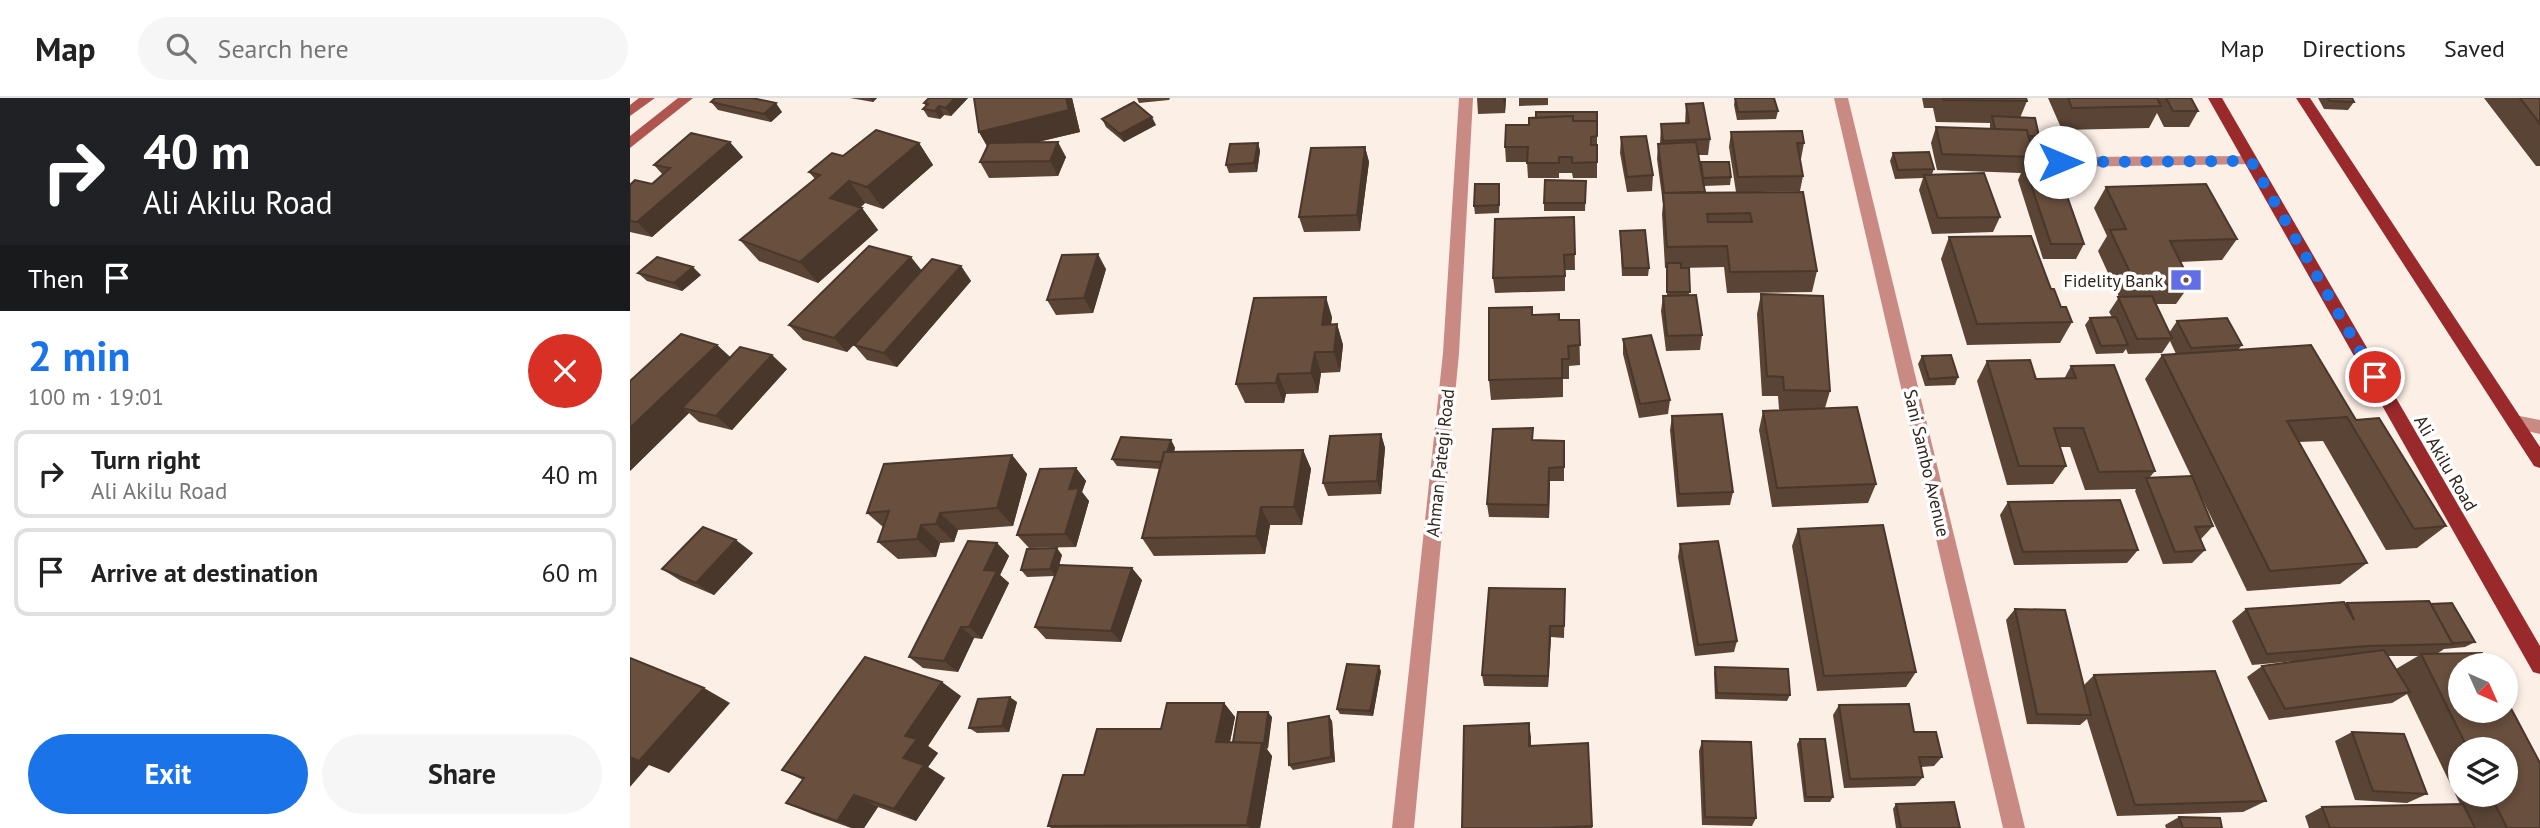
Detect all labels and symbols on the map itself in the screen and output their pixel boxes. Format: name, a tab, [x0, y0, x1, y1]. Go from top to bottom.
position arrow	[2023, 125, 2097, 199]
bank icon: Fidelity Bank	[2169, 263, 2203, 297]
place label: Fidelity Bank	[2063, 269, 2163, 292]
pin	[2345, 347, 2405, 407]
street label: Sani Sambo Avenue	[1899, 387, 1955, 539]
street label: Ahman Pategi Road	[1421, 388, 1459, 538]
street label: Ali Akilu Road	[2409, 411, 2483, 515]
north arrow	[2448, 653, 2518, 723]

